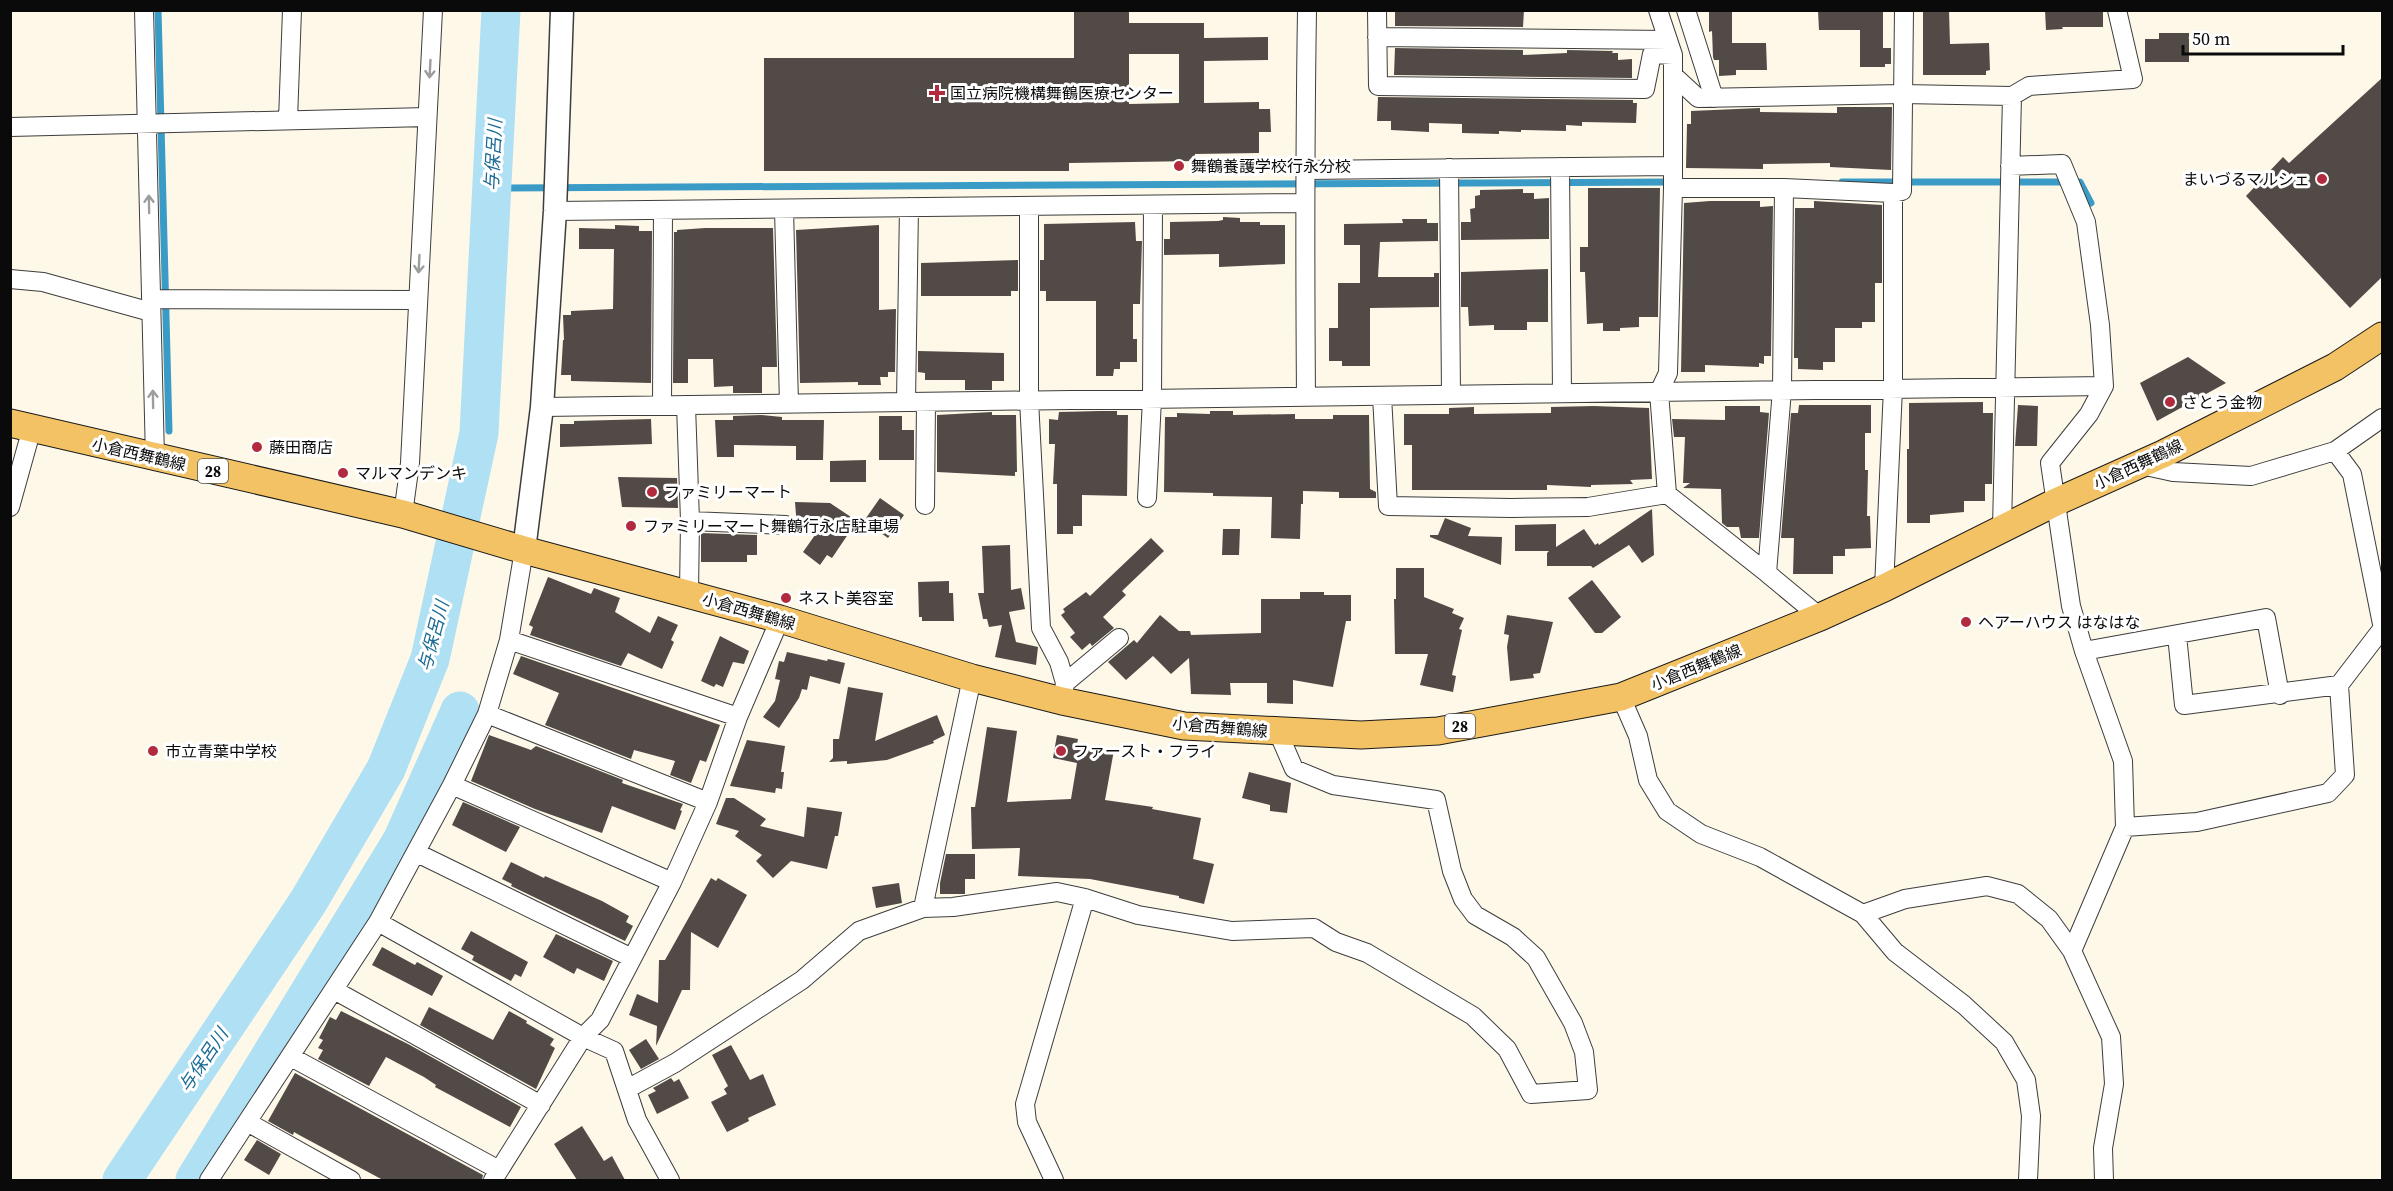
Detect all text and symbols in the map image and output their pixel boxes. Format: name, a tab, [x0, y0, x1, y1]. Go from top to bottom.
scale bar	[2183, 18, 2344, 56]
text: 50 m	[2192, 26, 2230, 51]
one-way arrow	[424, 58, 435, 78]
place label: 国立病院機構舞鶴医療センター	[950, 82, 1174, 104]
marker: 国立病院機構舞鶴医療センター	[928, 84, 946, 102]
water label: 与保呂川	[479, 116, 507, 192]
place label: 舞鶴養護学校行永分校	[1191, 155, 1351, 177]
marker: 舞鶴養護学校行永分校	[1172, 159, 1186, 173]
place label: まいづるマルシェ	[2183, 168, 2310, 190]
marker: まいづるマルシェ	[2315, 172, 2329, 186]
one-way arrow	[143, 195, 154, 215]
one-way arrow	[414, 253, 425, 273]
one-way arrow	[148, 390, 159, 410]
place label: さとう金物	[2182, 391, 2262, 413]
marker: さとう金物	[2163, 395, 2177, 409]
street label: 小倉西舞鶴線	[90, 432, 188, 476]
street label: 小倉西舞鶴線	[2090, 434, 2186, 494]
place label: 藤田商店	[269, 436, 333, 458]
marker: 藤田商店	[250, 440, 264, 454]
road number: 28	[198, 459, 228, 483]
place label: マルマンデンキ	[355, 462, 467, 484]
marker: マルマンデンキ	[336, 466, 350, 480]
place label: ファミリーマート	[664, 481, 792, 503]
marker: ファミリーマート	[645, 485, 659, 499]
place label: ファミリーマート舞鶴行永店駐車場	[643, 515, 899, 537]
marker: ファミリーマート舞鶴行永店駐車場	[624, 519, 638, 533]
street label: 小倉西舞鶴線	[700, 587, 798, 635]
place label: ネスト美容室	[798, 587, 894, 609]
marker: ネスト美容室	[779, 591, 793, 605]
water label: 与保呂川	[412, 596, 455, 674]
place label: ヘアーハウス はなはな	[1978, 611, 2140, 633]
marker: ヘアーハウス はなはな	[1959, 615, 1973, 629]
street label: 小倉西舞鶴線	[1647, 639, 1745, 695]
street label: 小倉西舞鶴線	[1171, 712, 1269, 742]
road number: 28	[1445, 714, 1475, 738]
place label: 市立青葉中学校	[165, 740, 277, 762]
place label: ファースト・フライ	[1073, 740, 1216, 762]
marker: 市立青葉中学校	[146, 744, 160, 758]
marker: ファースト・フライ	[1054, 744, 1068, 758]
water label: 与保呂川	[173, 1022, 235, 1097]

